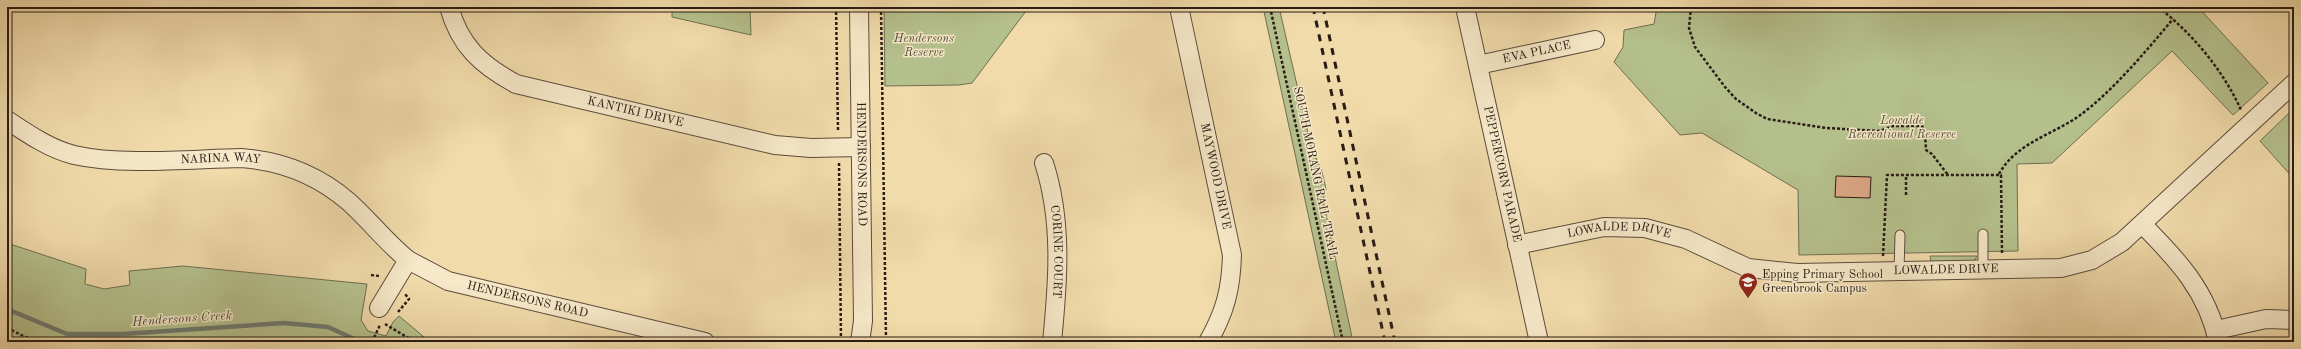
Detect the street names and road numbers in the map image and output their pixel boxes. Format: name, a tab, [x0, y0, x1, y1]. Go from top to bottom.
street label: EVA PLACE	[1501, 39, 1572, 66]
street label: SOUTH MORANG RAIL TRAIL	[1291, 85, 1339, 261]
street label: KANTIKI DRIVE	[586, 95, 685, 129]
street label: HENDERSONS ROAD	[854, 102, 868, 226]
street label: PEPPERCORN PARADE	[1481, 105, 1523, 243]
street label: MAYWOOD DRIVE	[1198, 122, 1232, 230]
street label: NARINA WAY	[180, 152, 262, 166]
street label: CORINE COURT	[1048, 204, 1063, 299]
street label: LOWALDE DRIVE	[1566, 221, 1672, 241]
street label: LOWALDE DRIVE	[1893, 263, 1999, 277]
street label: HENDERSONS ROAD	[466, 280, 589, 320]

